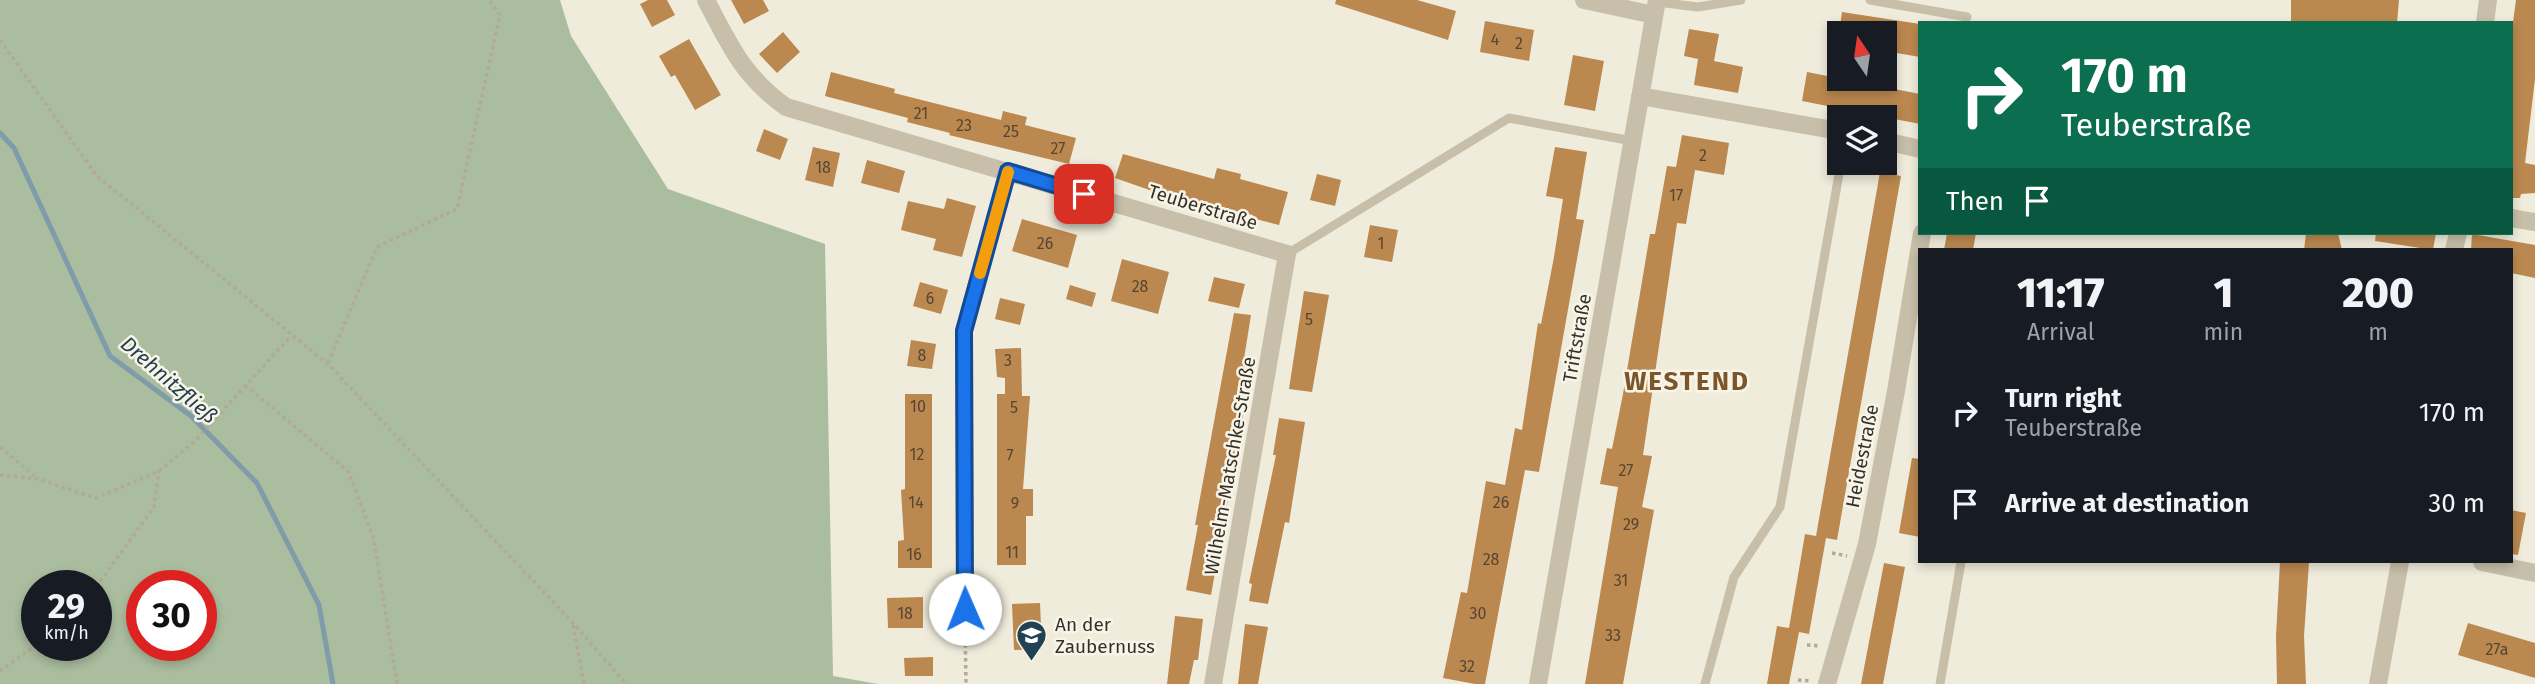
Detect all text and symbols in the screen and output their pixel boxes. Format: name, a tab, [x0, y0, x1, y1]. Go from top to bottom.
north arrow	[1827, 21, 1897, 91]
map controls	[1827, 21, 1897, 175]
house number: 4	[1491, 30, 1500, 49]
house number: 2	[1515, 34, 1523, 53]
text: 170 m	[2061, 46, 2188, 105]
icon: right	[1946, 49, 2037, 140]
house number: 21	[914, 104, 928, 123]
button: layers	[1827, 105, 1897, 175]
text: Teuberstraße	[2061, 106, 2252, 144]
house number: 23	[956, 116, 972, 135]
house number: 25	[1003, 122, 1019, 141]
house number: 27	[1051, 139, 1065, 158]
house number: 2	[1699, 146, 1707, 165]
house number: 18	[815, 158, 831, 177]
pin	[1054, 164, 1114, 224]
icon: arrive	[1065, 175, 1103, 213]
street label: Teuberstraße	[1145, 179, 1261, 235]
icon: arrive	[2018, 182, 2056, 220]
house number: 17	[1669, 186, 1683, 205]
text: Then	[1946, 186, 2004, 217]
house number: 26	[1037, 234, 1053, 253]
house number: 1	[1378, 234, 1384, 253]
text: 11:17	[2017, 268, 2104, 318]
text: 1	[2213, 268, 2233, 318]
text: 200	[2342, 268, 2414, 318]
house number: 28	[1132, 277, 1149, 296]
house number: 6	[926, 289, 934, 308]
street label: Triftstraße	[1558, 292, 1596, 384]
house number: 5	[1305, 310, 1313, 329]
text: Arrival	[2027, 318, 2094, 346]
text: min	[2203, 318, 2243, 346]
text: m	[2368, 318, 2388, 346]
water label: Drehnitzfließ	[115, 331, 223, 429]
house number: 8	[918, 346, 927, 365]
house number: 3	[1004, 351, 1012, 370]
street label: Wilhelm-Matschke-Straße	[1199, 355, 1261, 577]
district label: WESTEND	[1624, 366, 1750, 397]
text: Turn right	[2005, 383, 2122, 414]
icon: right	[1946, 394, 1984, 432]
house number: 10	[910, 397, 926, 416]
text: 170 m	[2419, 397, 2485, 428]
house number: 5	[1010, 398, 1018, 417]
street label: Heidestraße	[1841, 402, 1883, 510]
text: Teuberstraße	[2005, 414, 2142, 442]
house number: 12	[910, 445, 924, 464]
house number: 7	[1006, 446, 1014, 465]
house number: 27	[1619, 461, 1633, 480]
icon: arrive	[1946, 485, 1984, 523]
text: Arrive at destination	[2005, 488, 2249, 519]
text: 30 m	[2428, 488, 2485, 519]
house number: 14	[908, 493, 924, 512]
house number: 26	[1493, 493, 1509, 512]
house number: 9	[1011, 494, 1019, 513]
house number: 29	[1623, 515, 1639, 534]
house number: 11	[1005, 543, 1019, 562]
house number: 16	[906, 545, 922, 564]
house number: 28	[1483, 550, 1500, 569]
speed limit sign: 30	[126, 570, 217, 661]
house number: 31	[1614, 571, 1628, 590]
position arrow	[928, 572, 1002, 646]
text: 29	[48, 585, 85, 627]
house number: 18	[897, 604, 913, 623]
house number: 30	[1470, 604, 1487, 623]
place label: An der Zaubernuss	[1055, 613, 1155, 658]
school or university icon: An der Zaubernuss	[1015, 618, 1049, 662]
text: km/h	[44, 622, 89, 644]
house number: 33	[1605, 626, 1621, 645]
house number: 27a	[2485, 640, 2509, 659]
house number: 32	[1459, 657, 1475, 676]

